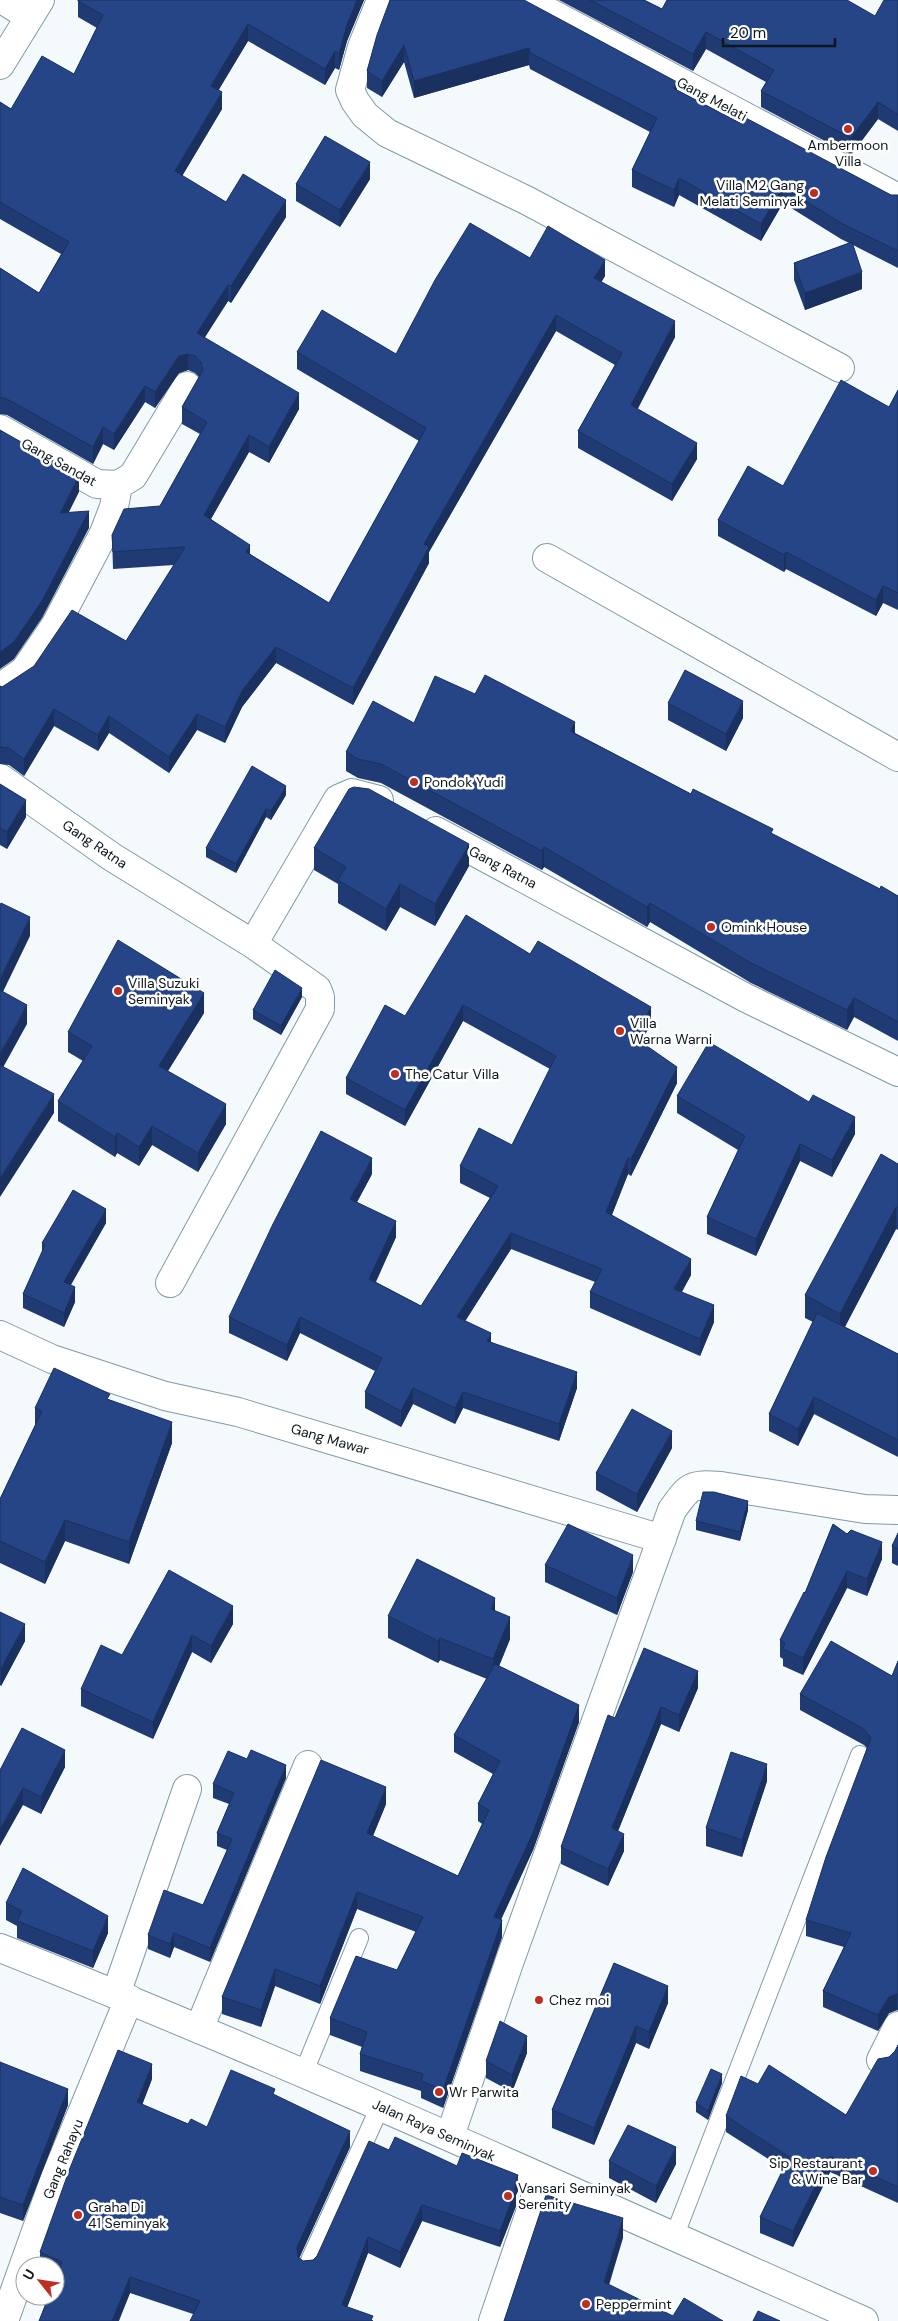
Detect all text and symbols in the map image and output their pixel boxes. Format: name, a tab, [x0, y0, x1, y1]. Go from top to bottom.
scale bar	[723, 15, 836, 47]
text: 20 m	[730, 23, 766, 43]
street label: Gang Melati	[674, 73, 750, 125]
marker: Ambermoon Villa	[842, 123, 854, 135]
place label: Ambermoon Villa	[808, 136, 888, 170]
place label: Villa M2 Gang Melati Seminyak	[699, 176, 804, 210]
marker: Villa M2 Gang Melati Seminyak	[808, 187, 820, 199]
street label: Gang Sandat	[18, 434, 100, 490]
place label: Pondok Yudi	[424, 773, 504, 791]
marker: Pondok Yudi	[408, 776, 420, 788]
street label: Gang Ratna	[59, 816, 131, 872]
street label: Gang Ratna	[466, 842, 540, 892]
place label: Omink House	[721, 918, 807, 936]
marker: Omink House	[705, 921, 717, 933]
place label: Villa Suzuki Seminyak	[128, 974, 199, 1008]
marker: Villa Suzuki Seminyak	[112, 985, 124, 997]
place label: Villa Warna Warni	[630, 1014, 712, 1048]
marker: Villa Warna Warni	[614, 1025, 626, 1037]
place label: The Catur Villa	[405, 1065, 499, 1083]
marker: The Catur Villa	[389, 1068, 401, 1080]
street label: Gang Mawar	[289, 1419, 371, 1459]
place label: Chez moi	[549, 1991, 609, 2009]
marker: Chez moi	[533, 1994, 545, 2006]
place label: Wr Parwita	[449, 2083, 519, 2101]
marker: Wr Parwita	[433, 2086, 445, 2098]
street label: Jalan Raya Seminyak	[370, 2095, 498, 2165]
street label: Gang Rahayu	[39, 2116, 87, 2202]
place label: Sip Restaurant & Wine Bar	[769, 2154, 863, 2188]
marker: Sip Restaurant & Wine Bar	[867, 2165, 879, 2177]
place label: Vansari Seminyak Serenity	[518, 2179, 631, 2213]
marker: Vansari Seminyak Serenity	[502, 2190, 514, 2202]
place label: Graha Di 41 Seminyak	[88, 2198, 166, 2232]
marker: Graha Di 41 Seminyak	[72, 2209, 84, 2221]
north arrow	[15, 2256, 65, 2306]
text: U	[19, 2266, 39, 2283]
place label: Peppermint	[596, 2295, 672, 2313]
marker: Peppermint	[580, 2298, 592, 2310]

